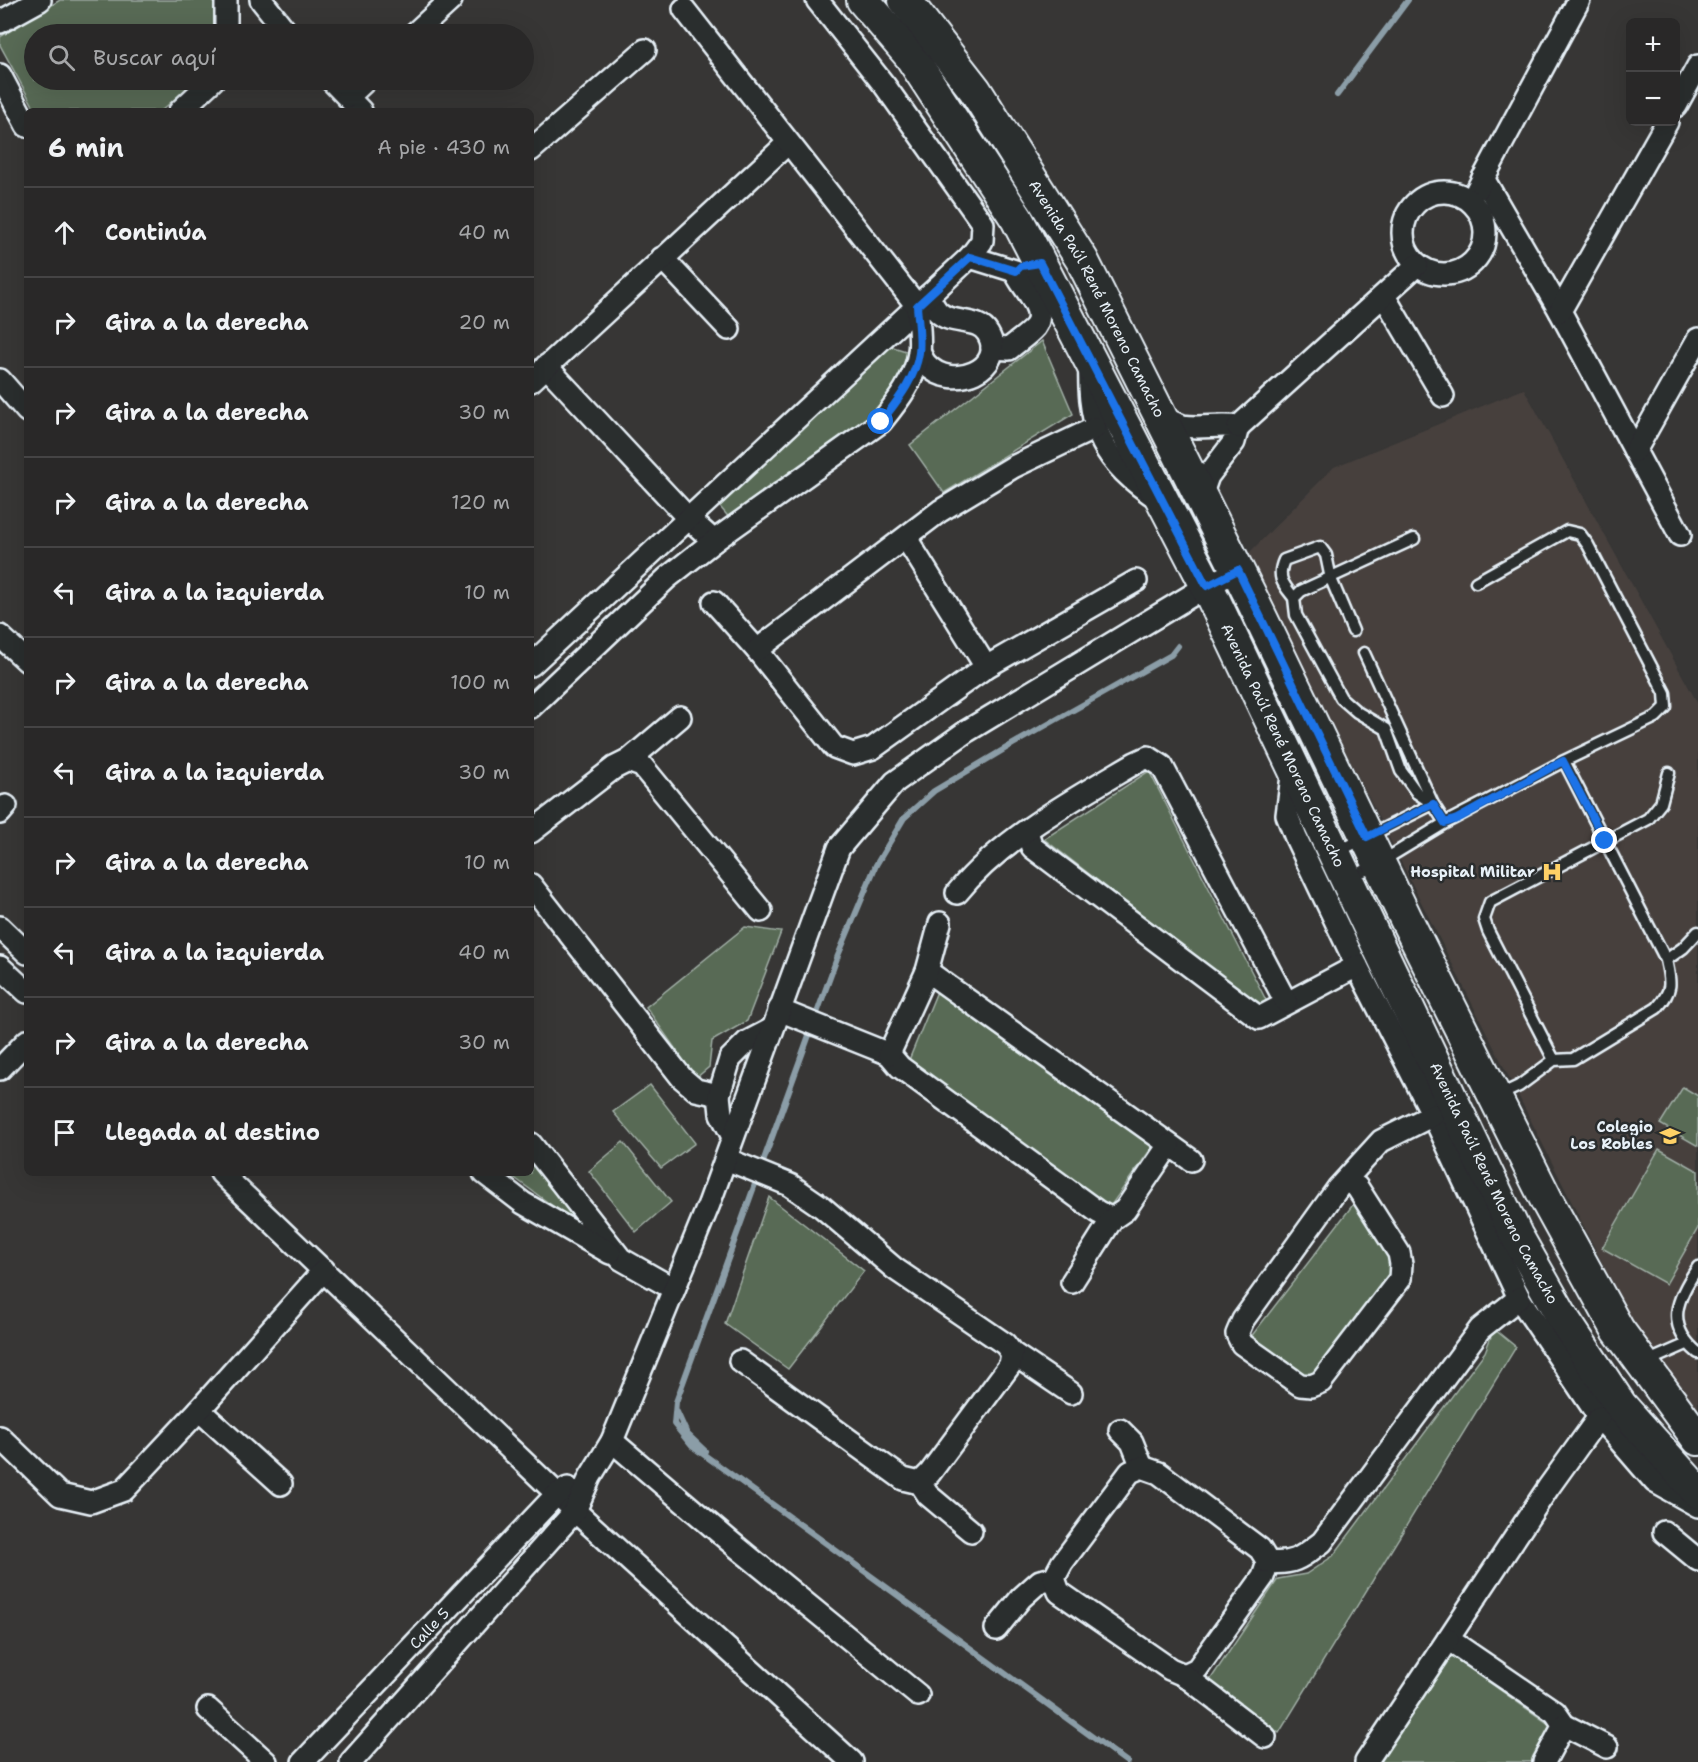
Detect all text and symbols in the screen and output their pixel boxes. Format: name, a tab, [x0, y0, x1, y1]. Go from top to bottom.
map controls	[1626, 18, 1680, 126]
button: +	[1626, 18, 1680, 72]
search box	[24, 24, 534, 90]
icon: search	[45, 41, 78, 74]
text: Buscar aquí	[93, 43, 216, 72]
button: −	[1626, 72, 1680, 126]
text: 6 min	[48, 130, 124, 165]
text: A pie · 430 m	[377, 134, 510, 160]
street label: Avenida Paúl René Moreno Camacho	[1024, 176, 1169, 421]
icon: ahead	[48, 216, 81, 249]
text: Continúa	[105, 218, 207, 247]
text: 40 m	[458, 219, 510, 245]
icon: right	[48, 306, 81, 339]
text: Gira a la derecha	[105, 308, 309, 337]
text: 20 m	[459, 309, 510, 335]
icon: right	[48, 396, 81, 429]
text: Gira a la derecha	[105, 398, 309, 427]
text: 30 m	[458, 399, 510, 425]
route start	[867, 408, 893, 434]
icon: right	[48, 486, 81, 519]
text: Gira a la derecha	[105, 488, 309, 517]
text: 120 m	[451, 489, 510, 515]
icon: left	[48, 576, 81, 609]
text: Gira a la izquierda	[105, 578, 324, 607]
text: 10 m	[464, 579, 510, 605]
street label: Avenida Paúl René Moreno Camacho	[1216, 620, 1349, 871]
icon: right	[48, 666, 81, 699]
text: Gira a la derecha	[105, 668, 309, 697]
text: 100 m	[450, 669, 510, 695]
icon: left	[48, 756, 81, 789]
text: Gira a la izquierda	[105, 758, 324, 787]
text: 30 m	[458, 759, 510, 785]
route end	[1591, 827, 1617, 853]
icon: right	[48, 846, 81, 879]
text: Gira a la derecha	[105, 848, 309, 877]
text: 10 m	[464, 849, 510, 875]
hospital icon: Hospital Militar	[1540, 860, 1564, 884]
place label: Hospital Militar	[1410, 862, 1535, 882]
icon: left	[48, 936, 81, 969]
text: Gira a la izquierda	[105, 938, 324, 967]
text: 40 m	[458, 939, 510, 965]
icon: right	[48, 1026, 81, 1059]
text: Gira a la derecha	[105, 1028, 309, 1057]
text: 30 m	[458, 1029, 510, 1055]
street label: Avenida Paúl René Moreno Camacho	[1425, 1059, 1563, 1308]
icon: arrive	[48, 1116, 81, 1149]
place label: Colegio Los Robles	[1570, 1117, 1653, 1154]
text: Llegada al destino	[105, 1118, 320, 1147]
school or university icon: Colegio Los Robles	[1658, 1124, 1682, 1148]
street label: Calle 5	[405, 1603, 454, 1653]

